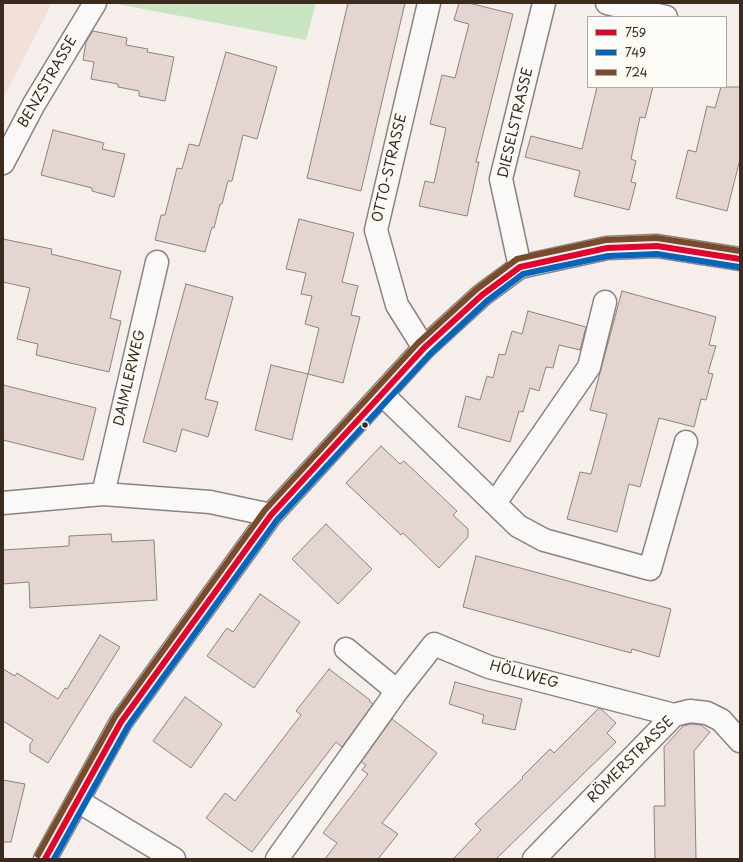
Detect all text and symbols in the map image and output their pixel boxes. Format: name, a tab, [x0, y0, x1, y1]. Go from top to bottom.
legend	[587, 16, 727, 88]
text: 759	[625, 23, 646, 41]
street label: BENZSTRASSE	[15, 33, 81, 131]
text: 749	[625, 43, 646, 61]
text: 724	[625, 63, 648, 81]
street label: DIESELSTRASSE	[495, 66, 537, 180]
street label: OTTO-STRASSE	[369, 112, 411, 224]
street label: DAIMLERWEG	[111, 328, 149, 428]
unlabelled marker	[360, 420, 370, 430]
street label: HÖLLWEG	[488, 658, 560, 692]
street label: RÖMERSTRASSE	[584, 713, 678, 807]

